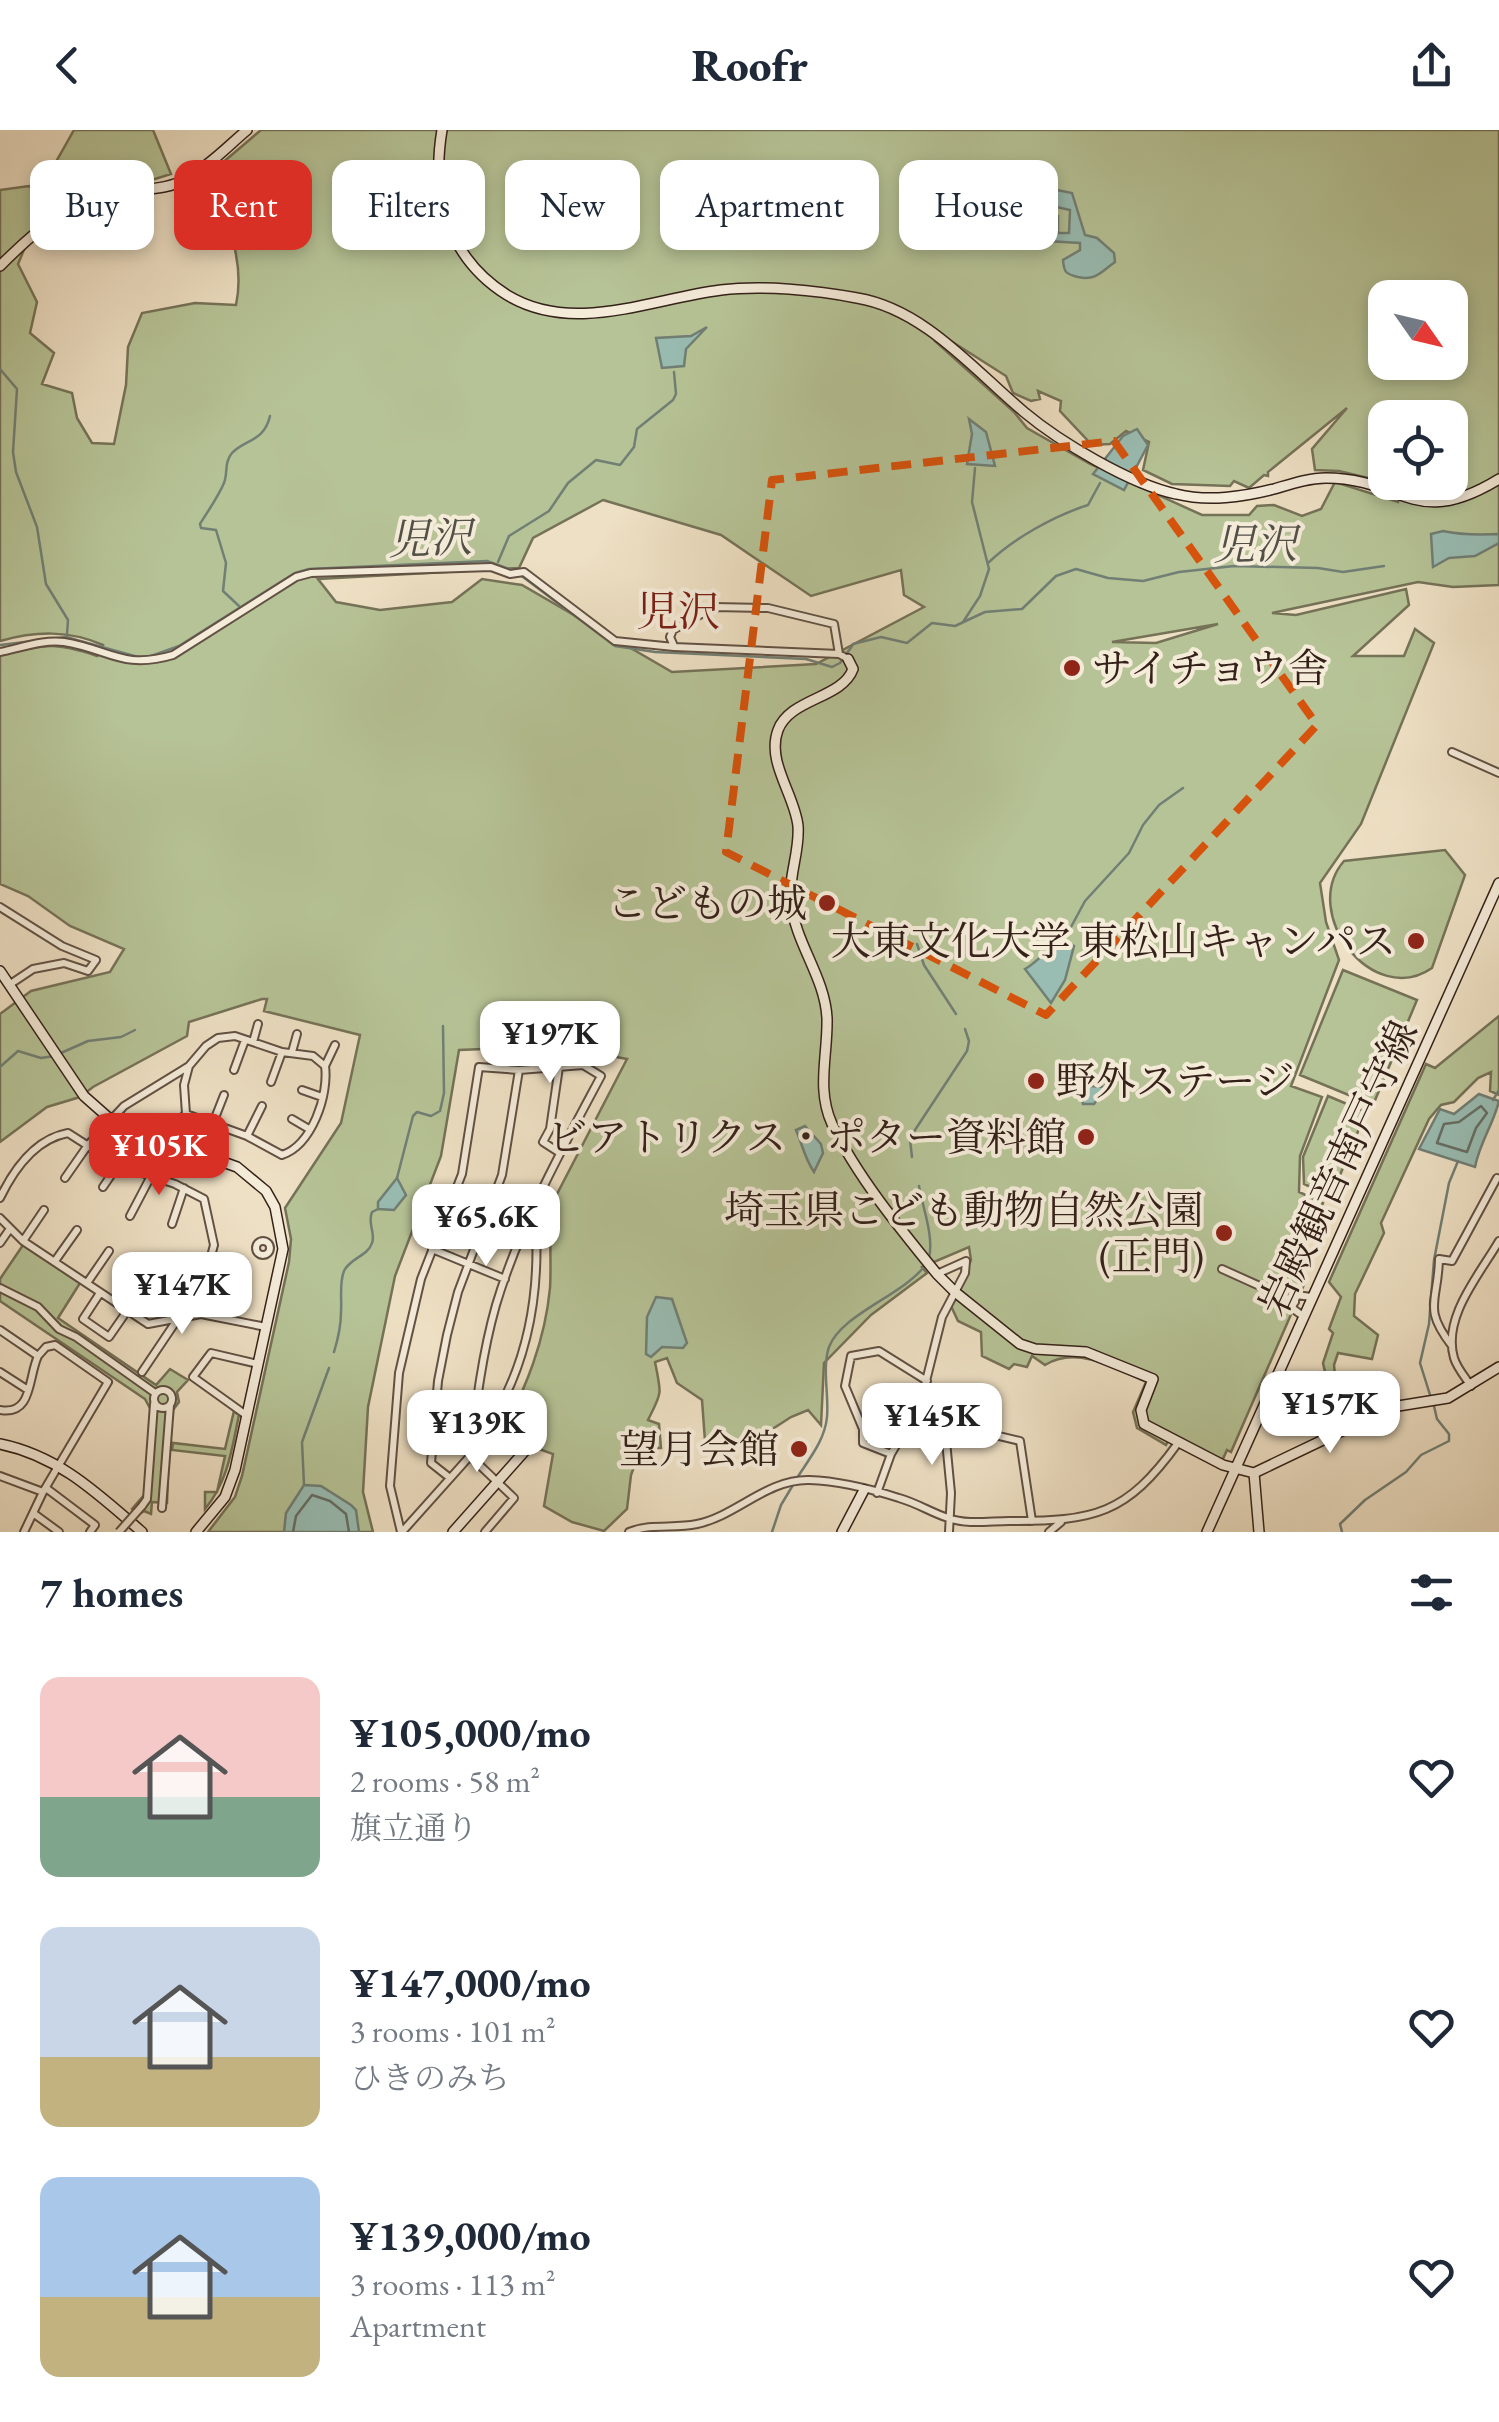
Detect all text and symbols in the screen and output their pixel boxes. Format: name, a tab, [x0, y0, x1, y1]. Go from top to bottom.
text: Roofr	[691, 36, 808, 94]
icon: back	[40, 38, 95, 93]
icon: share	[1404, 38, 1459, 93]
chip: Buy	[30, 160, 154, 250]
chip: Rent	[174, 160, 312, 250]
chip: Filters	[332, 160, 485, 250]
chip: New	[505, 160, 640, 250]
chip: Apartment	[660, 160, 879, 250]
chip: House	[899, 160, 1058, 250]
north arrow	[1368, 280, 1468, 380]
map controls	[1368, 280, 1468, 500]
button: locate	[1368, 400, 1468, 500]
water label: 児沢	[387, 509, 478, 567]
water label: 児沢	[1213, 516, 1302, 573]
district label: 児沢	[636, 584, 720, 639]
place label: サイチョウ舎	[1092, 642, 1328, 694]
marker: サイチョウ舎	[1061, 657, 1083, 679]
place label: こどもの城	[607, 877, 807, 929]
marker: こどもの城	[816, 892, 838, 914]
place label: 大東文化大学 東松山キャンパス	[831, 915, 1396, 967]
marker: 大東文化大学 東松山キャンパス	[1405, 930, 1427, 952]
pin: ¥197K	[480, 1001, 620, 1086]
text: ¥197K	[502, 1012, 598, 1054]
street label: 岩殿観音南戸守線	[1247, 1012, 1429, 1324]
place label: 野外ステージ	[1056, 1055, 1294, 1107]
marker: 野外ステージ	[1025, 1070, 1047, 1092]
place label: ビアトリクス・ポター資料館	[547, 1111, 1066, 1163]
pin: ¥105K	[89, 1113, 229, 1198]
text: ¥105K	[111, 1124, 207, 1166]
marker: ビアトリクス・ポター資料館	[1075, 1126, 1097, 1148]
pin: ¥65.6K	[405, 1184, 567, 1269]
place label: 埼玉県こども動物自然公園 (正門)	[724, 1184, 1204, 1282]
text: ¥65.6K	[434, 1195, 538, 1237]
marker: 埼玉県こども動物自然公園 (正門)	[1213, 1222, 1235, 1244]
pin: ¥147K	[112, 1252, 252, 1337]
text: ¥147K	[134, 1263, 230, 1305]
pin: ¥157K	[1260, 1371, 1400, 1456]
text: ¥157K	[1282, 1382, 1378, 1424]
pin: ¥145K	[862, 1383, 1002, 1468]
pin: ¥139K	[407, 1390, 547, 1475]
text: ¥145K	[884, 1394, 980, 1436]
text: ¥139K	[429, 1401, 525, 1443]
place label: 望月会館	[619, 1423, 779, 1475]
marker: 望月会館	[788, 1438, 810, 1460]
text: 7 homes	[40, 1565, 183, 1620]
icon: filters	[1404, 1565, 1459, 1620]
text: ¥105,000/mo	[350, 1705, 591, 1760]
icon: home	[120, 1717, 240, 1837]
icon: heart	[1404, 1750, 1459, 1805]
text: 2 rooms · 58 m²	[350, 1760, 540, 1802]
text: 旗立通り	[350, 1807, 478, 1849]
text: ¥147,000/mo	[350, 1955, 591, 2010]
icon: home	[120, 1967, 240, 2087]
icon: heart	[1404, 2000, 1459, 2055]
text: 3 rooms · 101 m²	[350, 2010, 556, 2052]
text: ひきのみち	[350, 2057, 510, 2099]
text: ¥139,000/mo	[350, 2208, 591, 2263]
icon: home	[120, 2217, 240, 2337]
icon: heart	[1404, 2250, 1459, 2305]
text: 3 rooms · 113 m²	[350, 2263, 556, 2305]
text: Apartment	[350, 2305, 486, 2347]

